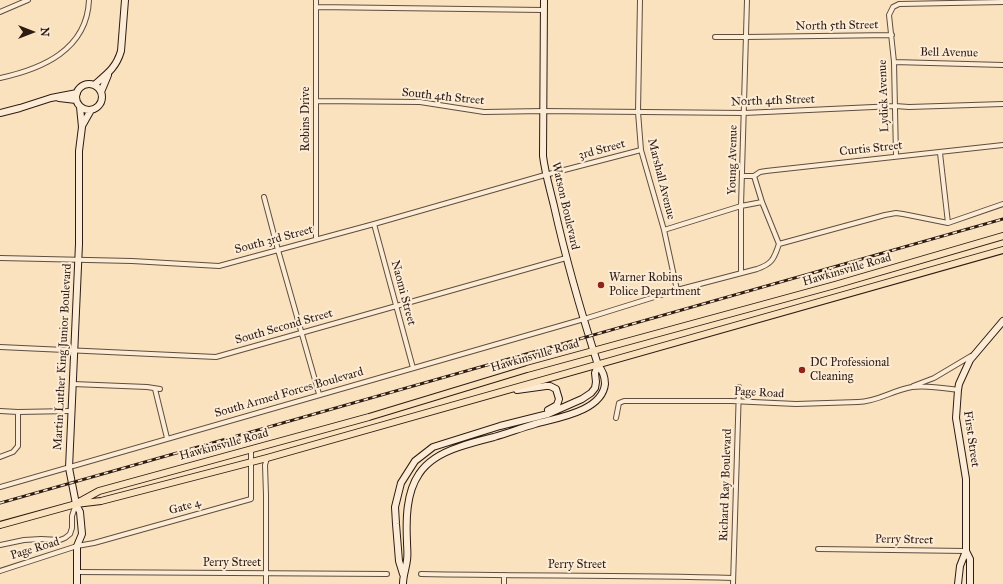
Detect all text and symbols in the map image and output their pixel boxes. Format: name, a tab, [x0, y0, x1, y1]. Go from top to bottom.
north arrow	[12, 12, 52, 52]
street label: North 5th Street	[795, 18, 879, 34]
text: N	[38, 27, 51, 37]
street label: Bell Avenue	[920, 45, 978, 61]
street label: Lydick Avenue	[876, 59, 892, 133]
street label: South 4th Street	[401, 86, 485, 108]
street label: Robins Drive	[299, 87, 313, 151]
street label: North 4th Street	[731, 92, 815, 110]
street label: Young Avenue	[725, 125, 741, 195]
street label: 3rd Street	[577, 137, 627, 163]
street label: Marshall Avenue	[644, 137, 678, 221]
street label: Curtis Street	[839, 139, 903, 159]
street label: Watson Boulevard	[548, 161, 582, 251]
street label: South 3rd Street	[233, 223, 315, 257]
street label: Hawkinsville Road	[801, 250, 893, 290]
street label: Naomi Street	[387, 259, 419, 327]
street label: Martin Luther King Junior Boulevard	[51, 263, 75, 451]
place label: Warner Robins Police Department	[609, 271, 701, 299]
marker: Warner Robins Police Department	[596, 280, 606, 290]
street label: South Second Street	[233, 306, 335, 348]
street label: Hawkinsville Road	[489, 336, 581, 376]
place label: DC Professional Cleaning	[810, 356, 889, 384]
street label: South Armed Forces Boulevard	[213, 365, 365, 421]
marker: DC Professional Cleaning	[797, 365, 807, 375]
street label: Page Road	[733, 384, 785, 402]
street label: First Street	[960, 410, 982, 468]
street label: Hawkinsville Road	[178, 426, 270, 464]
street label: Richard Ray Boulevard	[717, 428, 735, 542]
street label: Gate 4	[167, 496, 203, 518]
street label: Perry Street	[875, 532, 933, 548]
street label: Page Road	[9, 535, 61, 563]
street label: Perry Street	[203, 556, 261, 570]
street label: Perry Street	[548, 558, 606, 572]

